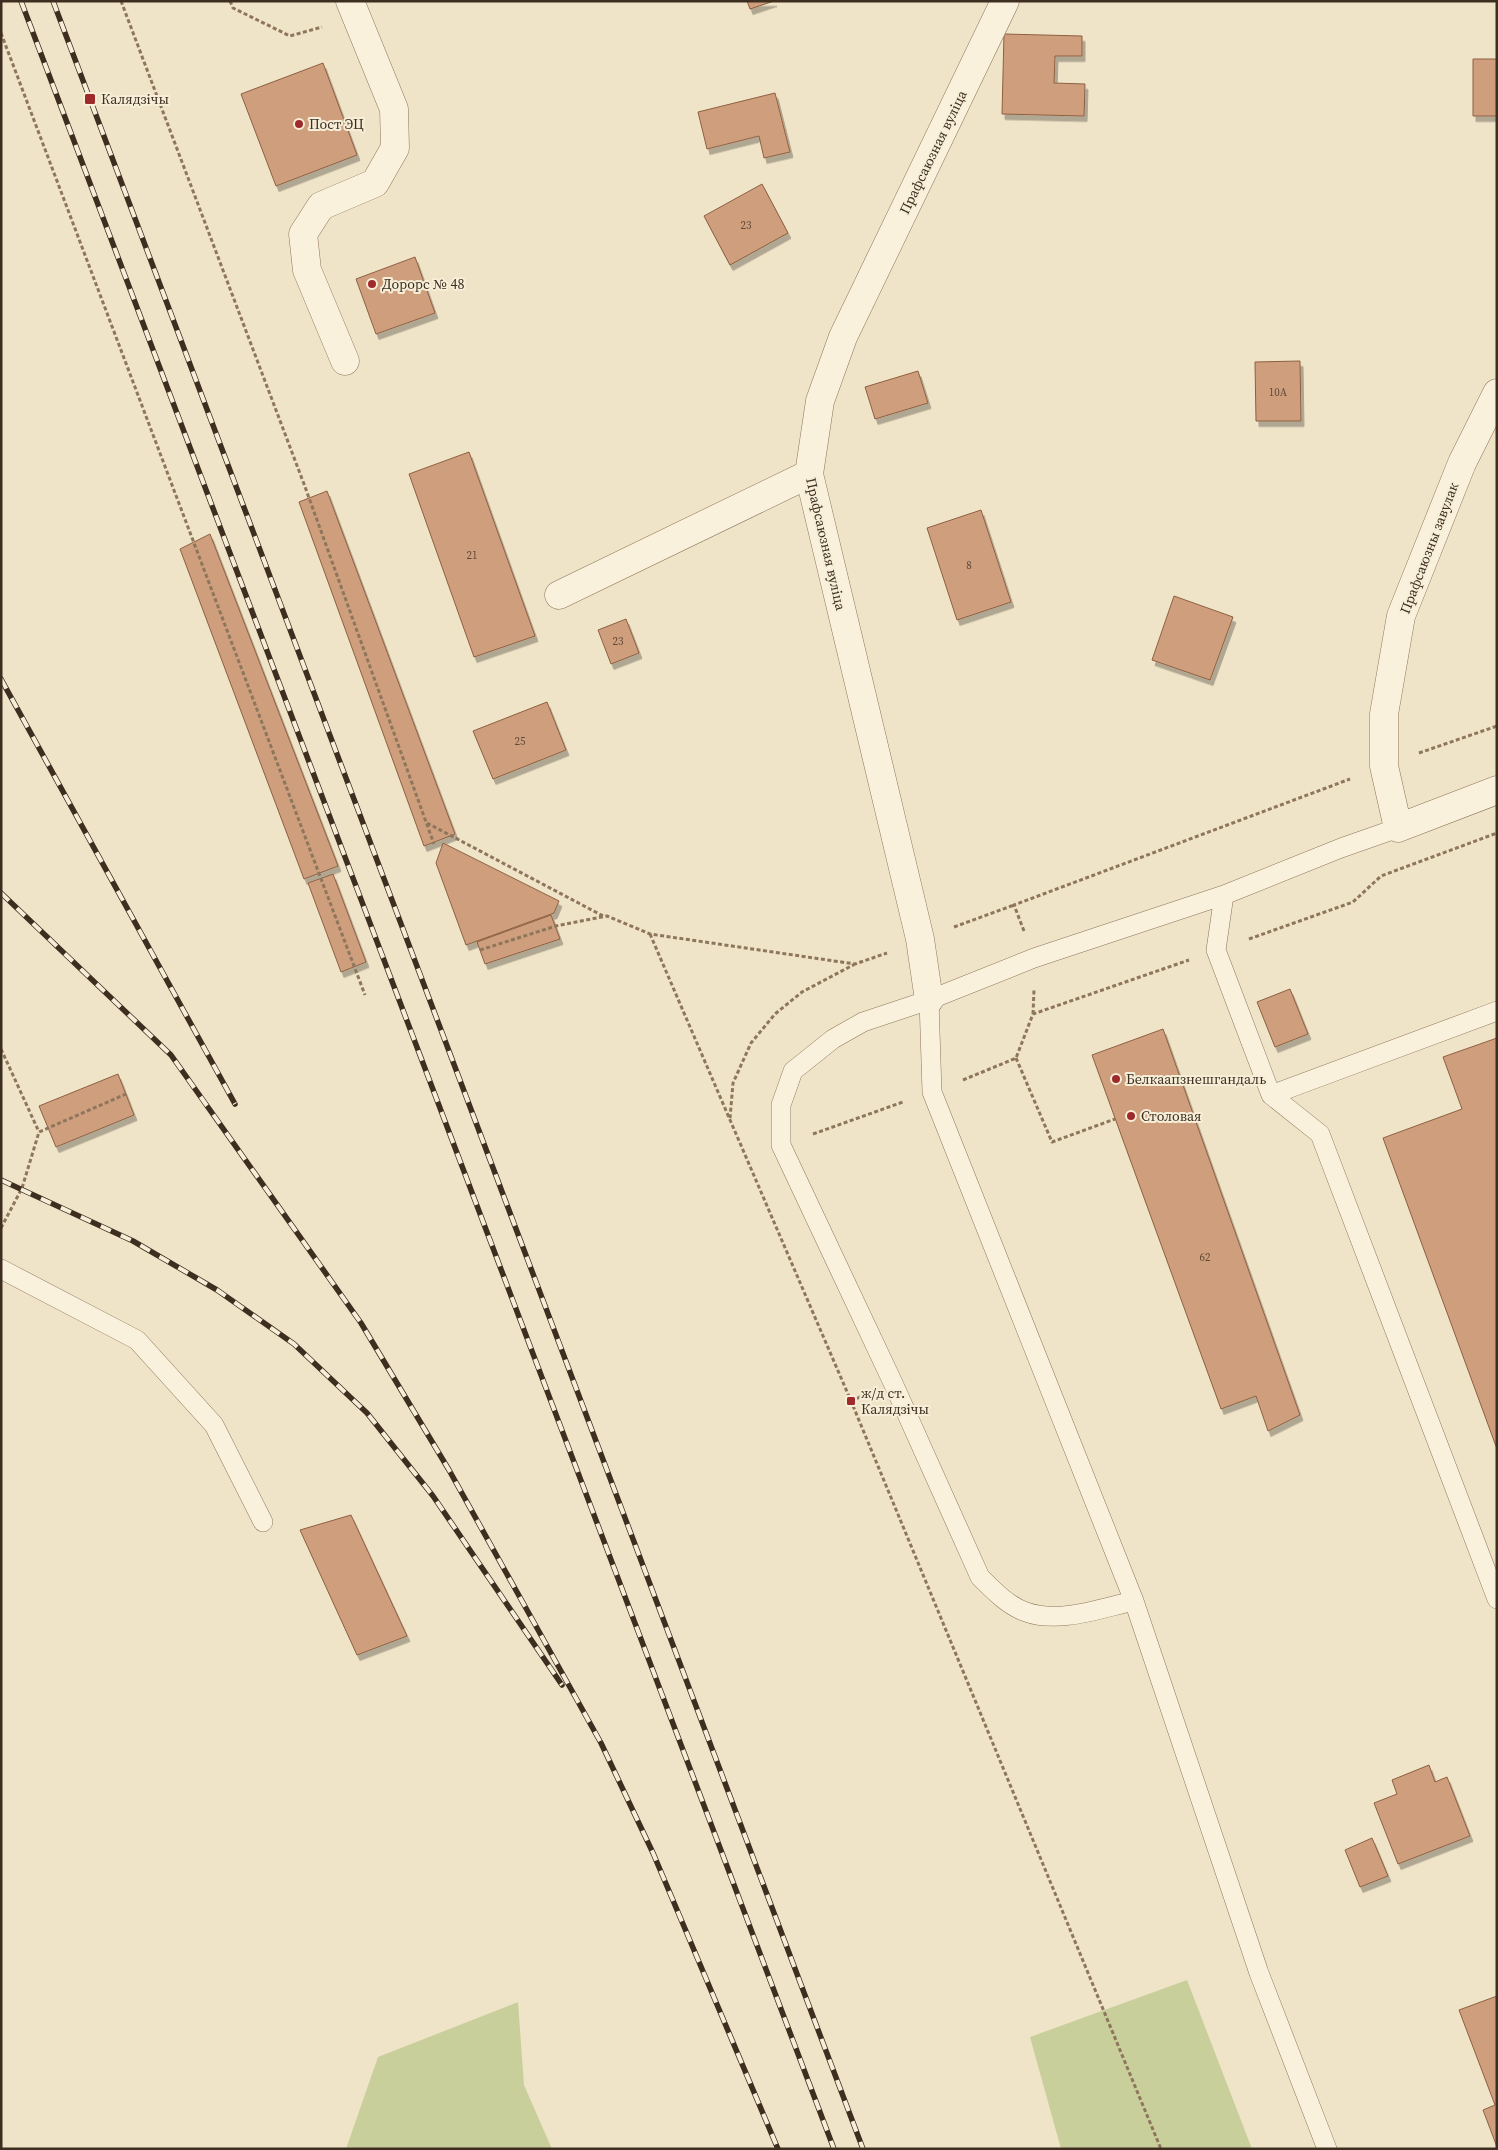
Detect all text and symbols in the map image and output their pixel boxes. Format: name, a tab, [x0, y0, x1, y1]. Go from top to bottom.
street label: Прафсаюзная вуліца	[894, 86, 972, 217]
place label: Калядзічы	[101, 89, 169, 109]
marker: Калядзічы	[83, 92, 97, 106]
place label: Пост ЭЦ	[309, 114, 364, 134]
marker: Пост ЭЦ	[293, 118, 305, 130]
house number: 23	[741, 218, 752, 233]
place label: Дорорс № 48	[382, 274, 464, 294]
marker: Дорорс № 48	[366, 278, 378, 290]
house number: 10А	[1269, 385, 1288, 400]
street label: Прафсаюзная вуліца	[801, 476, 851, 613]
street label: Прафсаюзны завулак	[1395, 479, 1463, 617]
house number: 21	[467, 548, 478, 563]
house number: 8	[966, 558, 972, 573]
house number: 23	[613, 634, 624, 649]
house number: 25	[515, 734, 526, 749]
place label: Белкаапзнешгандаль	[1126, 1069, 1266, 1089]
marker: Белкаапзнешгандаль	[1110, 1073, 1122, 1085]
place label: Столовая	[1141, 1106, 1202, 1126]
marker: Столовая	[1125, 1110, 1137, 1122]
house number: 62	[1200, 1250, 1211, 1265]
place label: ж/д ст. Калядзічы	[861, 1383, 929, 1419]
marker: ж/д ст. Калядзічы	[845, 1395, 857, 1407]

